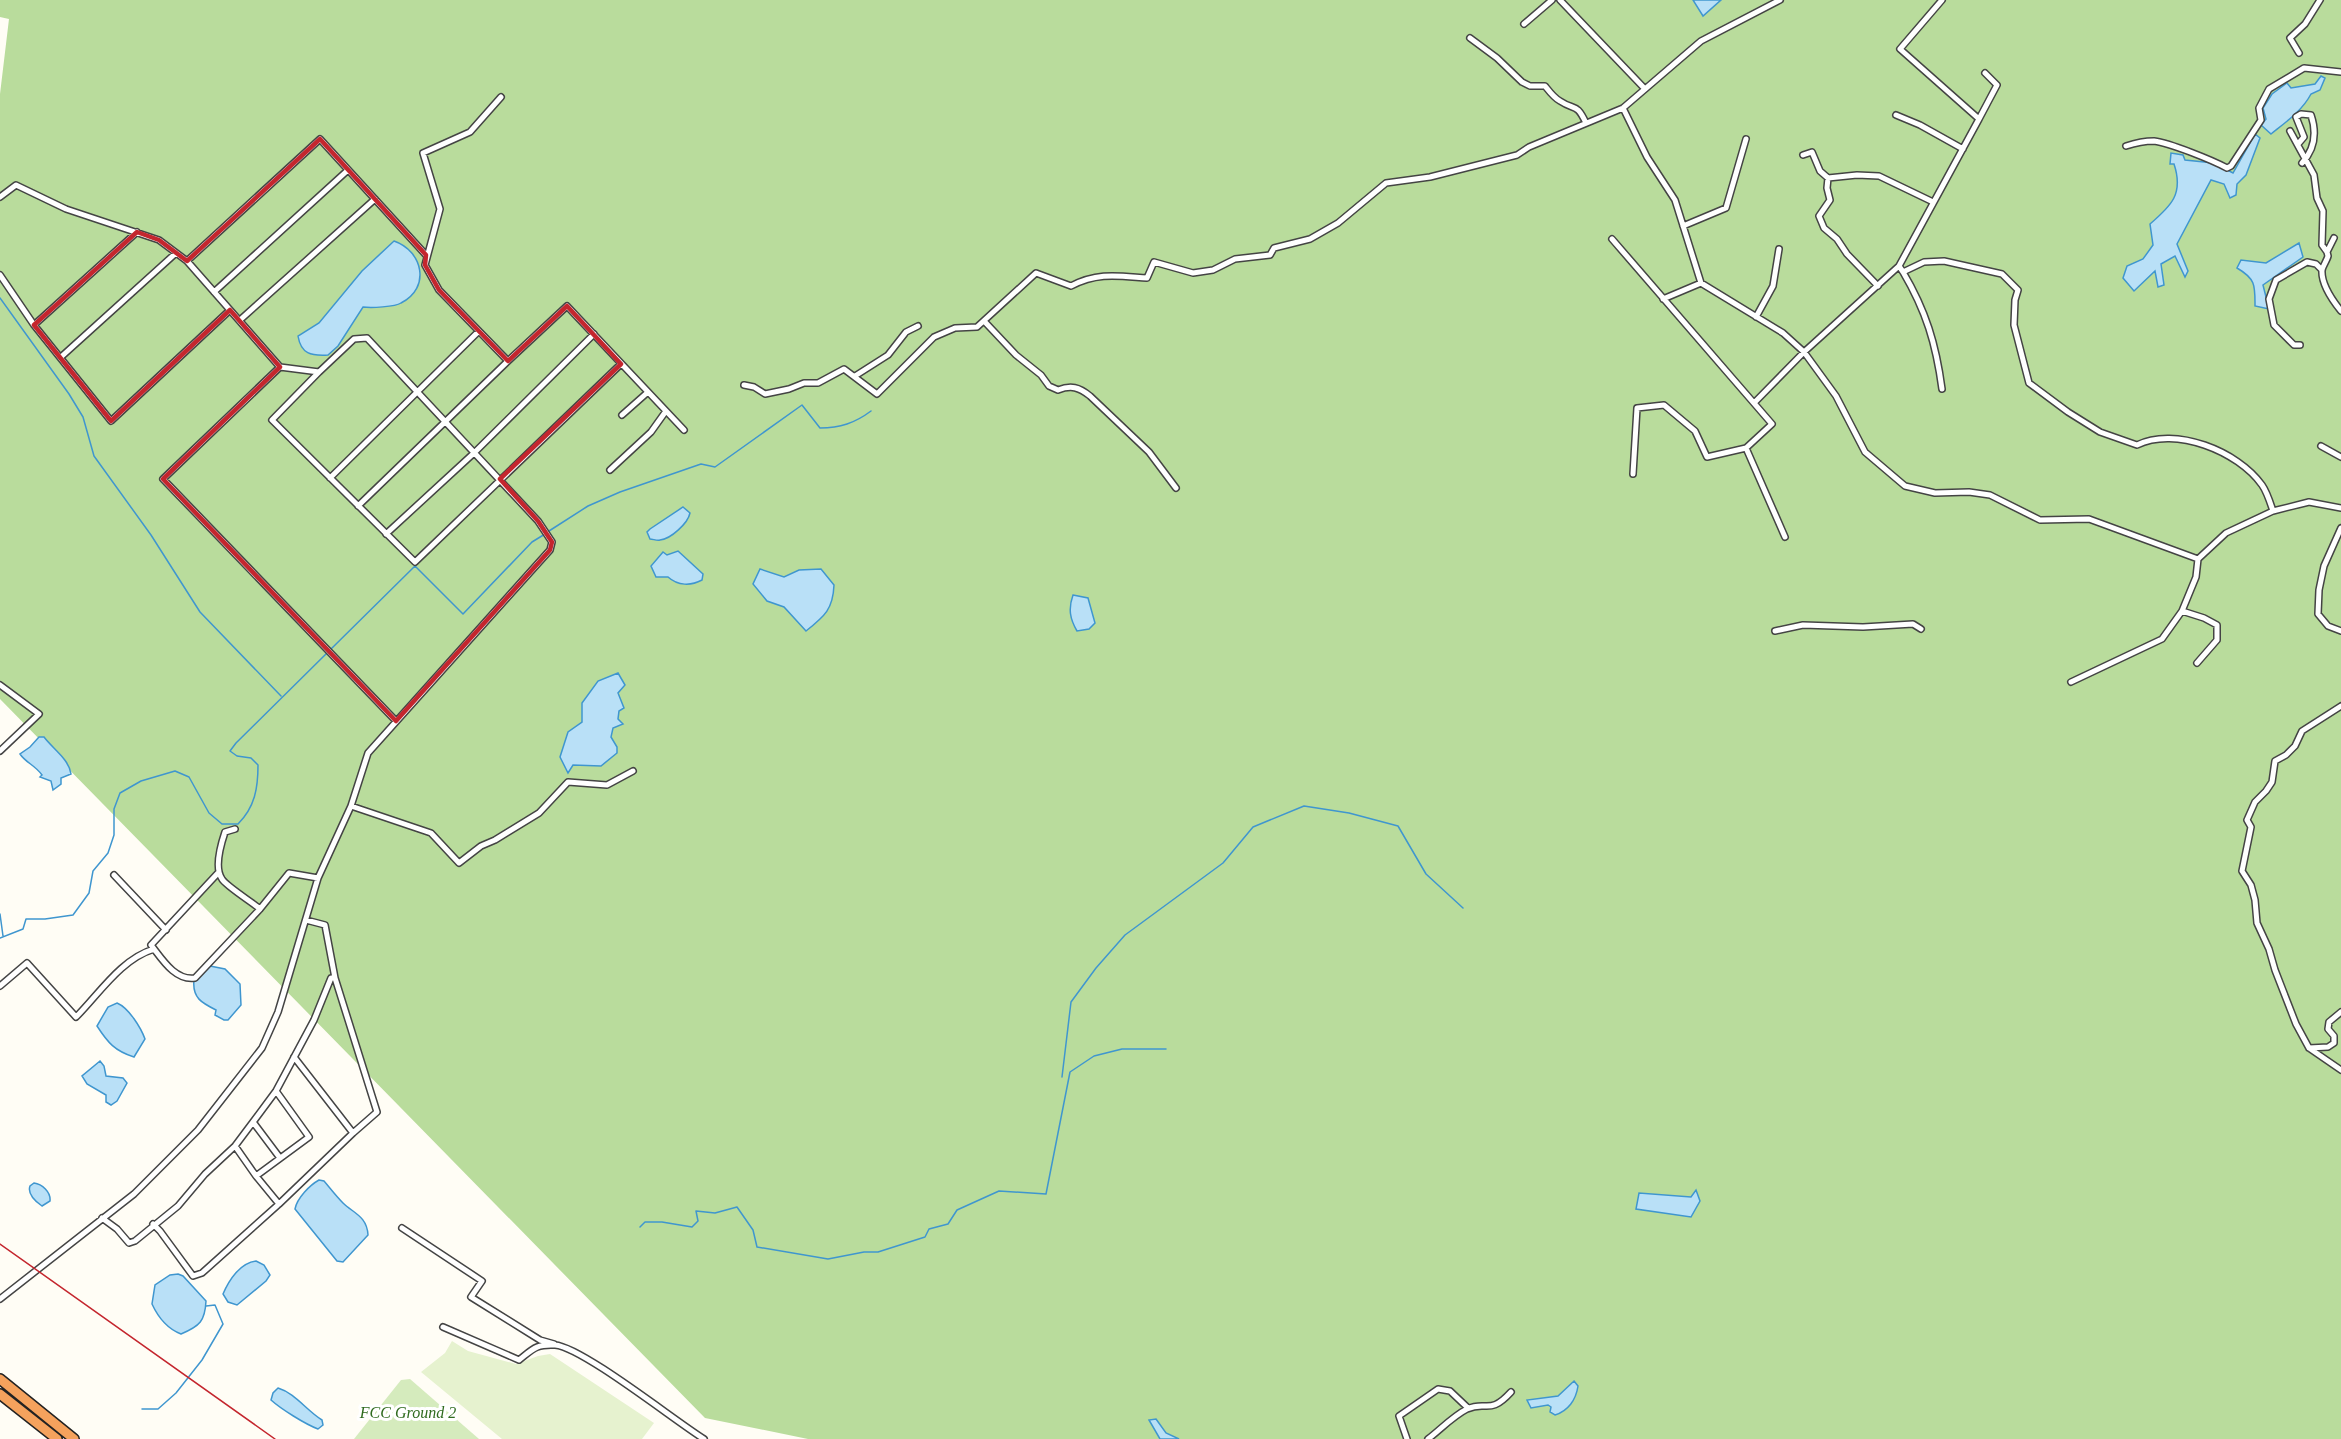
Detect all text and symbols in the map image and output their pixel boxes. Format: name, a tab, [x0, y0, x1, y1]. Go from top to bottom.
park label: FCC Ground 2	[359, 1404, 456, 1421]

